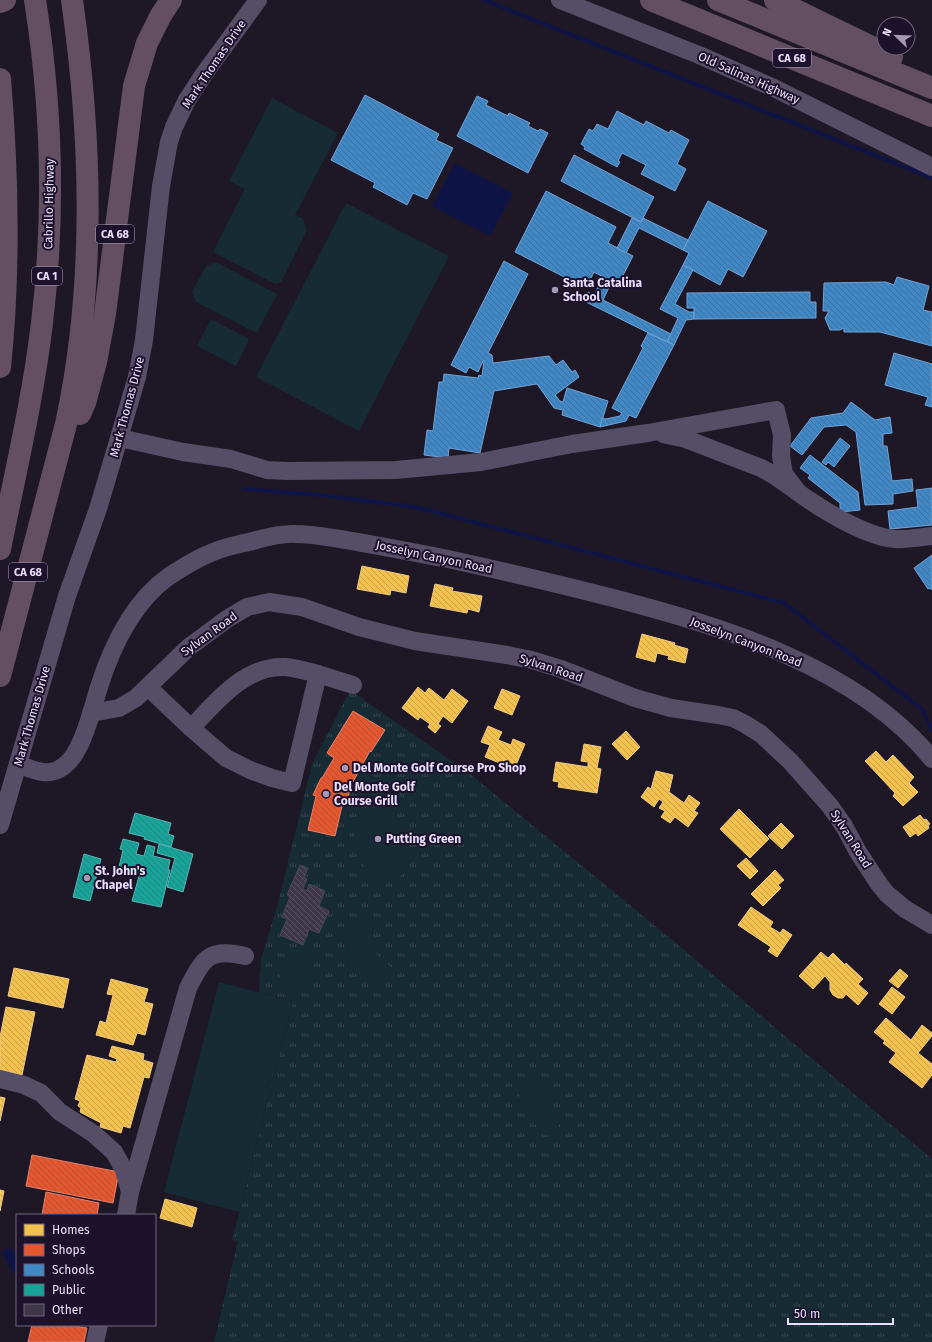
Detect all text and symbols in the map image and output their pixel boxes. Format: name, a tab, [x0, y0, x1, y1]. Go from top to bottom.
north arrow	[876, 16, 916, 56]
street label: Mark Thomas Drive	[179, 17, 249, 111]
text: N	[880, 26, 895, 38]
street label: Old Salinas Highway	[696, 49, 802, 107]
road number: CA 68	[773, 49, 811, 67]
street label: Cabrillo Highway	[41, 158, 57, 250]
road number: CA 68	[96, 225, 134, 243]
road number: CA 1	[32, 267, 62, 285]
place label: Santa Catalina School	[563, 276, 642, 304]
marker: Santa Catalina School	[550, 285, 560, 295]
street label: Mark Thomas Drive	[107, 355, 147, 459]
street label: Josselyn Canyon Road	[375, 538, 493, 576]
road number: CA 68	[9, 563, 47, 581]
street label: Sylvan Road	[178, 609, 240, 659]
street label: Josselyn Canyon Road	[688, 614, 804, 670]
street label: Sylvan Road	[518, 651, 584, 685]
street label: Mark Thomas Drive	[11, 664, 53, 768]
place label: Del Monte Golf Course Pro Shop	[353, 761, 526, 775]
marker: Del Monte Golf Course Pro Shop	[340, 763, 350, 773]
place label: Del Monte Golf Course Grill	[334, 780, 416, 808]
marker: Del Monte Golf Course Grill	[321, 789, 331, 799]
street label: Sylvan Road	[828, 807, 874, 871]
place label: Putting Green	[386, 832, 461, 846]
marker: Putting Green	[373, 834, 383, 844]
place label: St. John's Chapel	[95, 864, 146, 892]
marker: St. John's Chapel	[82, 873, 92, 883]
legend	[16, 1214, 156, 1326]
text: Homes	[52, 1223, 90, 1237]
text: Shops	[52, 1243, 86, 1257]
text: Schools	[52, 1263, 95, 1277]
text: Public	[52, 1283, 86, 1297]
scale bar	[788, 1300, 893, 1326]
text: Other	[52, 1303, 83, 1317]
text: 50 m	[794, 1307, 820, 1321]

